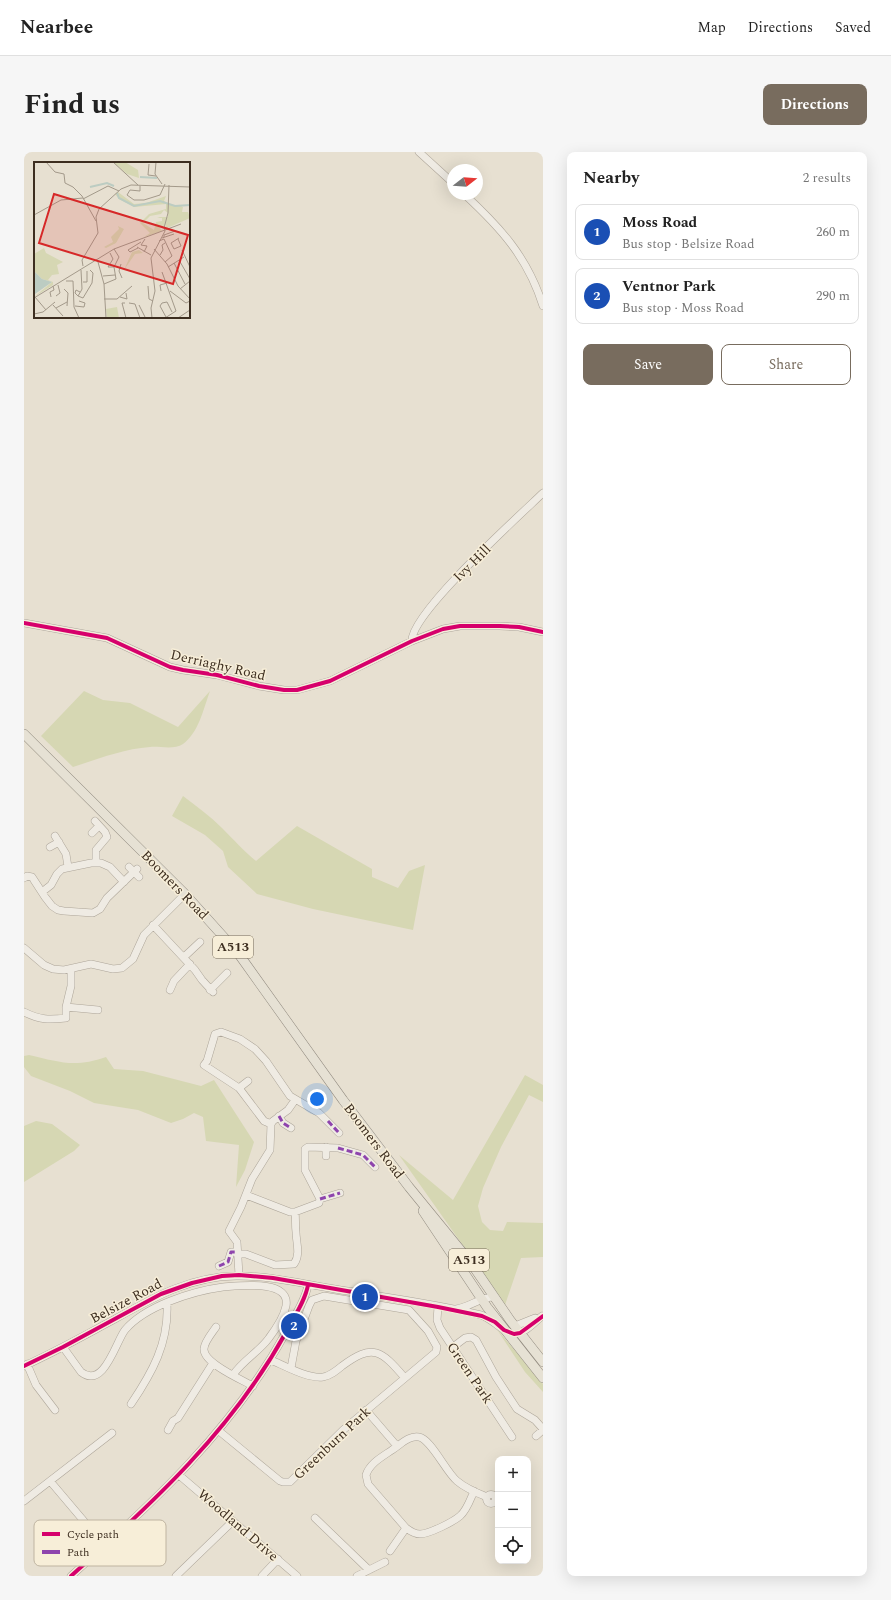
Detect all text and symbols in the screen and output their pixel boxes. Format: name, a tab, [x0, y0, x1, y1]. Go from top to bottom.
text: Nearbee	[20, 13, 93, 42]
text: Map	[698, 17, 726, 38]
text: Directions	[748, 17, 813, 38]
text: Saved	[835, 17, 871, 38]
text: Find us	[24, 83, 120, 126]
button: Directions	[763, 84, 867, 125]
inset map	[34, 162, 190, 318]
north arrow	[447, 164, 483, 200]
text: Nearby	[583, 165, 639, 191]
text: 2 results	[803, 168, 851, 188]
text: Moss Road	[622, 211, 697, 234]
text: 1	[593, 222, 601, 242]
text: 260 m	[816, 222, 850, 242]
text: Bus stop · Belsize Road	[622, 234, 754, 254]
text: Ventnor Park	[622, 275, 716, 298]
text: 2	[593, 286, 601, 306]
text: 290 m	[816, 286, 850, 306]
text: Bus stop · Moss Road	[622, 298, 744, 318]
button: Save	[583, 344, 713, 385]
button: Share	[721, 344, 851, 385]
street label: Ivy Hill	[448, 539, 496, 587]
street label: Derriaghy Road	[168, 644, 268, 686]
street label: Boomers Road	[136, 845, 214, 925]
road number: A513	[213, 936, 253, 958]
your location	[307, 1089, 327, 1109]
street label: Boomers Road	[339, 1099, 410, 1183]
road number: A513	[449, 1249, 489, 1271]
street label: Belsize Road	[86, 1273, 166, 1329]
pin: 1	[352, 1282, 378, 1312]
pin: 2	[281, 1311, 307, 1341]
street label: Green Park	[442, 1338, 498, 1408]
street label: Greenburn Park	[288, 1401, 376, 1485]
map controls	[495, 1456, 531, 1564]
button: +	[495, 1456, 531, 1492]
street label: Woodland Drive	[193, 1484, 283, 1566]
button: −	[495, 1492, 531, 1528]
legend	[34, 1520, 166, 1566]
text: Cycle path	[67, 1526, 119, 1543]
button: locate	[495, 1528, 531, 1564]
text: Path	[67, 1544, 89, 1561]

